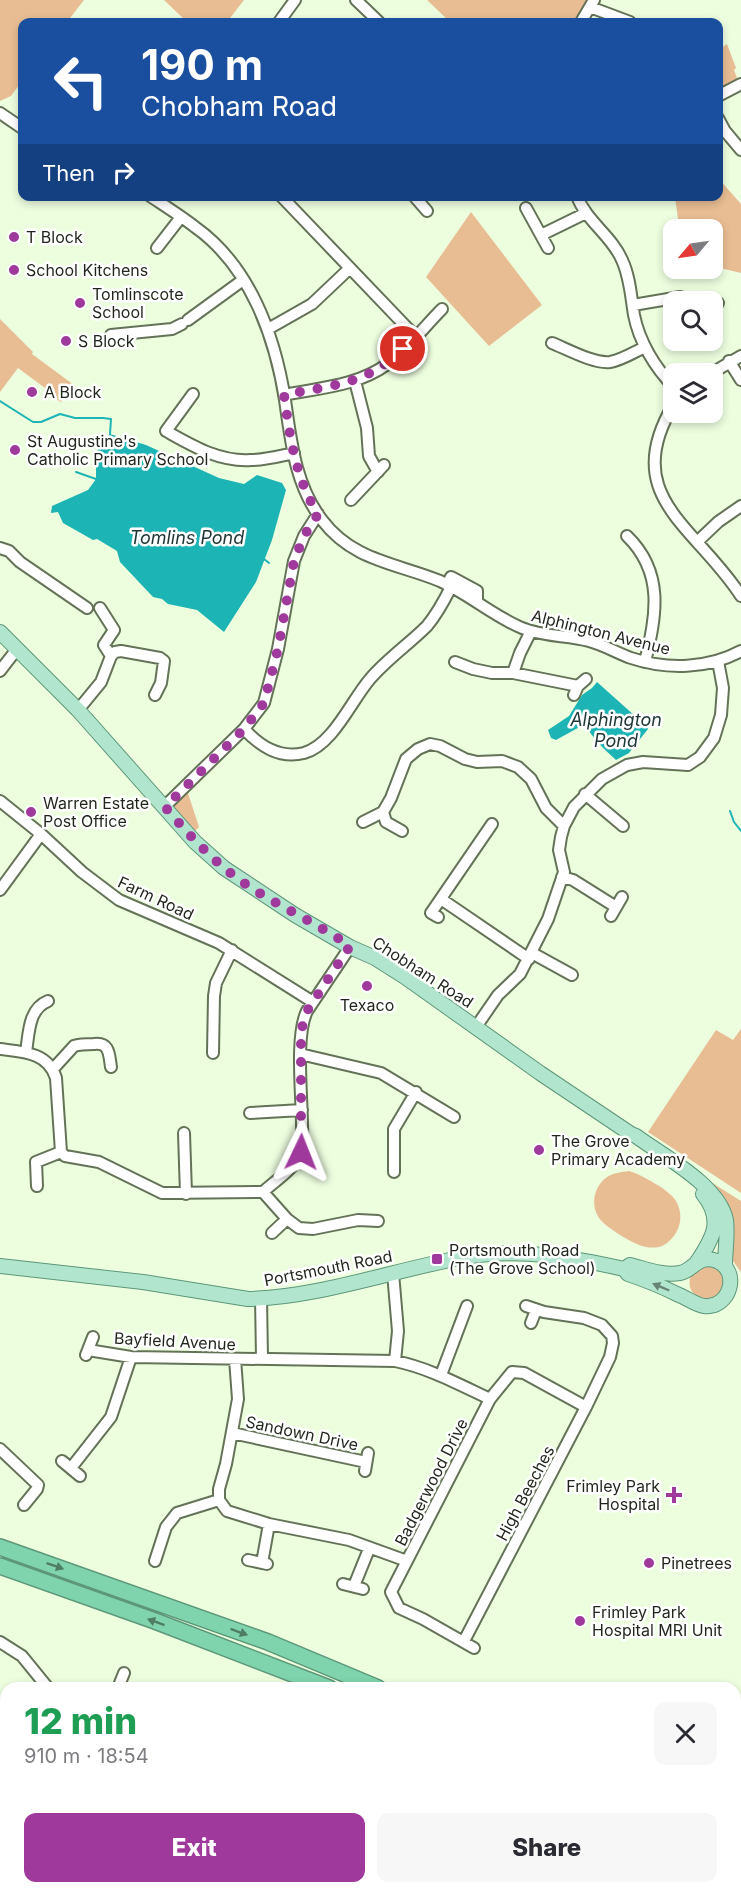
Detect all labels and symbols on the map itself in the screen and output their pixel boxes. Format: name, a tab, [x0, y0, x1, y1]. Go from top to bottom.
north arrow	[663, 219, 723, 279]
place label: T Block	[26, 227, 83, 247]
marker: T Block	[7, 230, 21, 244]
place label: School Kitchens	[26, 260, 148, 280]
marker: School Kitchens	[7, 263, 21, 277]
place label: Tomlinscote School	[92, 284, 183, 322]
marker: Tomlinscote School	[73, 296, 87, 310]
pin	[377, 323, 428, 374]
place label: S Block	[78, 331, 135, 351]
marker: S Block	[59, 334, 73, 348]
place label: A Block	[44, 382, 102, 402]
marker: A Block	[25, 385, 39, 399]
place label: St Augustine's Catholic Primary School	[27, 431, 208, 469]
marker: St Augustine's Catholic Primary School	[8, 443, 22, 457]
water label: Tomlins Pond	[130, 527, 244, 548]
street label: Alphington Avenue	[530, 605, 672, 659]
water label: Alphington Pond	[569, 709, 662, 751]
place label: Warren Estate Post Office	[43, 793, 149, 831]
marker: Warren Estate Post Office	[24, 805, 38, 819]
street label: Farm Road	[115, 872, 197, 924]
street label: Chobham Road	[369, 932, 477, 1012]
marker: Texaco	[360, 979, 374, 993]
place label: Texaco	[340, 995, 394, 1015]
position arrow	[269, 1120, 333, 1184]
place label: The Grove Primary Academy	[551, 1131, 685, 1169]
marker: The Grove Primary Academy	[532, 1143, 546, 1157]
place label: Portsmouth Road (The Grove School)	[449, 1240, 596, 1278]
street label: Portsmouth Road	[262, 1246, 394, 1290]
marker: Portsmouth Road (The Grove School)	[430, 1252, 444, 1266]
one-way arrow	[652, 1281, 670, 1291]
street label: Bayfield Avenue	[114, 1328, 236, 1354]
street label: Sandown Drive	[244, 1411, 360, 1455]
street label: Badgerwood Drive	[390, 1415, 472, 1549]
street label: High Beeches	[492, 1442, 558, 1544]
place label: Frimley Park Hospital	[566, 1476, 660, 1514]
marker: Frimley Park Hospital	[665, 1486, 683, 1504]
place label: Pinetrees	[661, 1553, 732, 1573]
marker: Pinetrees	[642, 1556, 656, 1570]
one-way arrow	[46, 1562, 64, 1572]
place label: Frimley Park Hospital MRI Unit	[592, 1602, 722, 1640]
marker: Frimley Park Hospital MRI Unit	[573, 1614, 587, 1628]
one-way arrow	[147, 1616, 165, 1626]
one-way arrow	[230, 1627, 248, 1637]

